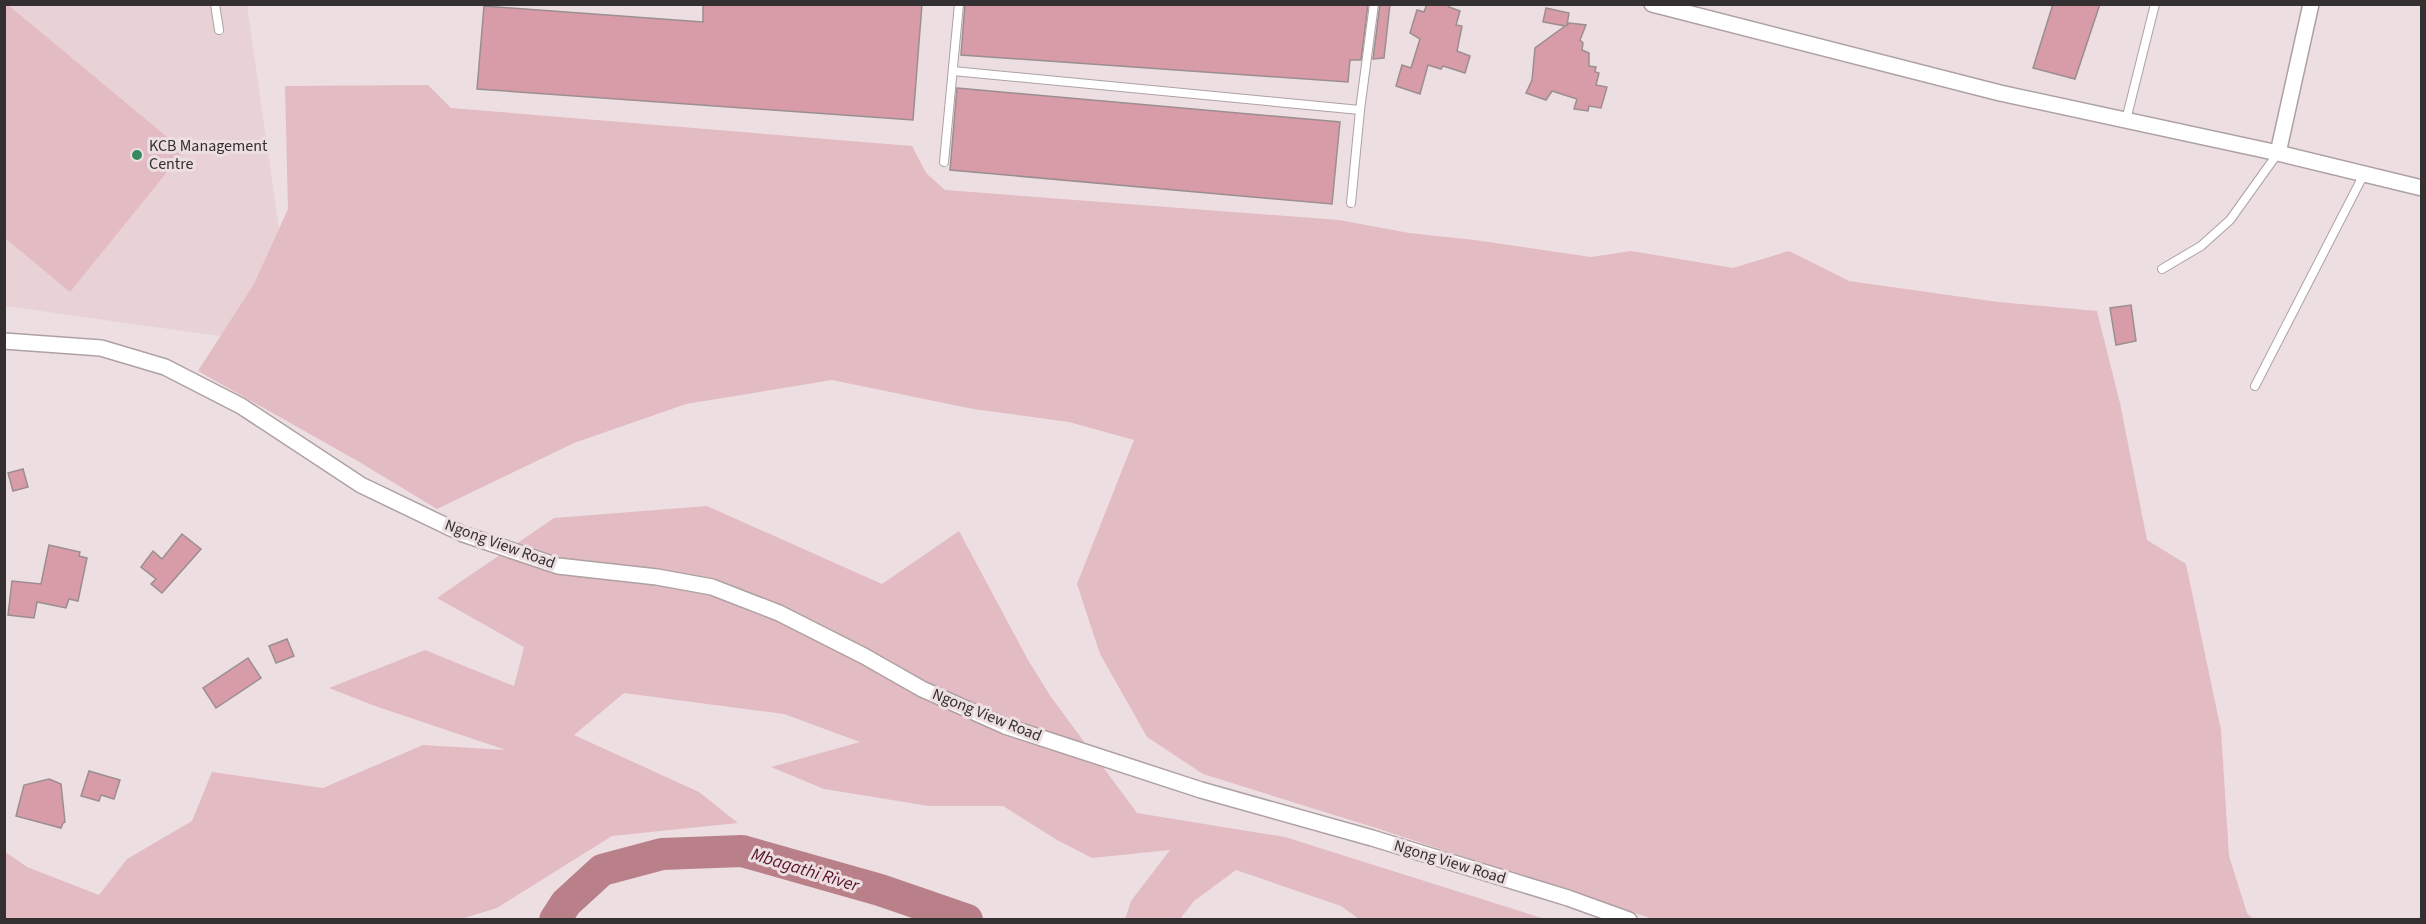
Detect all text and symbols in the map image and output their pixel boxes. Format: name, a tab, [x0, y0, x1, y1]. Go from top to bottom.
place label: KCB Management Centre	[149, 135, 268, 175]
marker: KCB Management Centre	[130, 148, 144, 162]
street label: Ngong View Road	[442, 514, 558, 574]
street label: Ngong View Road	[929, 683, 1045, 747]
street label: Ngong View Road	[1391, 835, 1509, 889]
water label: Mbagathi River	[748, 842, 863, 898]

